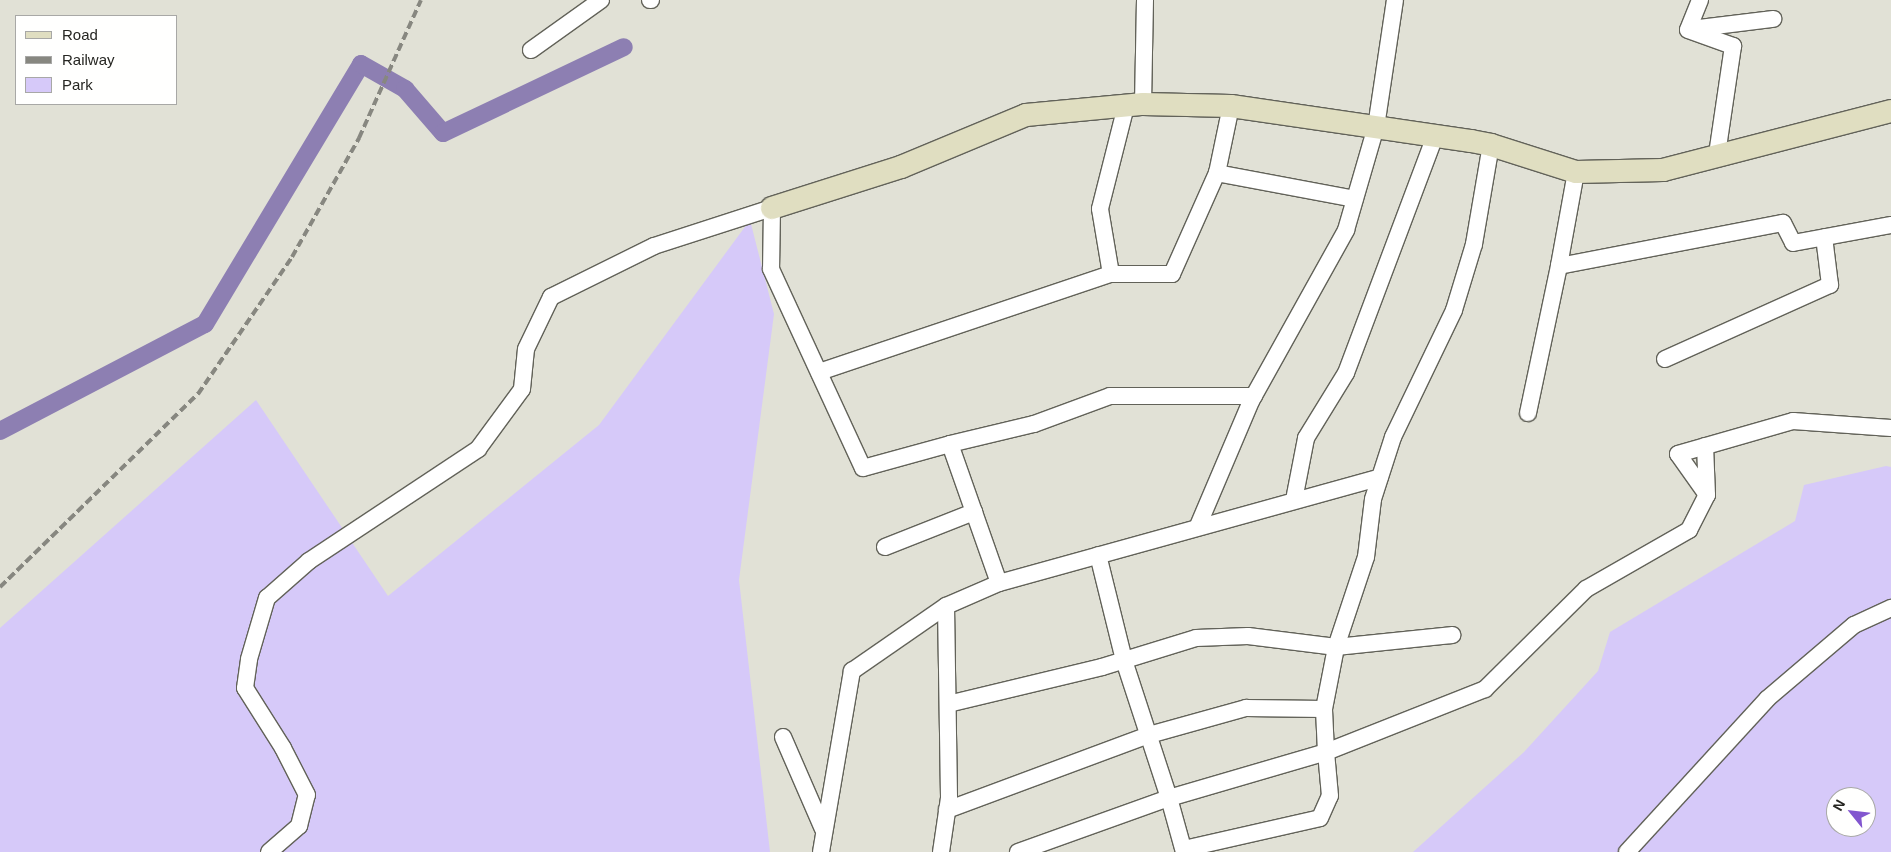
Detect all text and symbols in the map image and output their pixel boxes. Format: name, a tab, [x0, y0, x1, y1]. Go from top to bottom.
legend	[15, 15, 178, 105]
text: Road	[62, 26, 98, 43]
text: Railway	[62, 51, 115, 68]
text: Park	[62, 76, 93, 93]
north arrow	[1826, 787, 1876, 837]
text: N	[1829, 797, 1848, 814]

